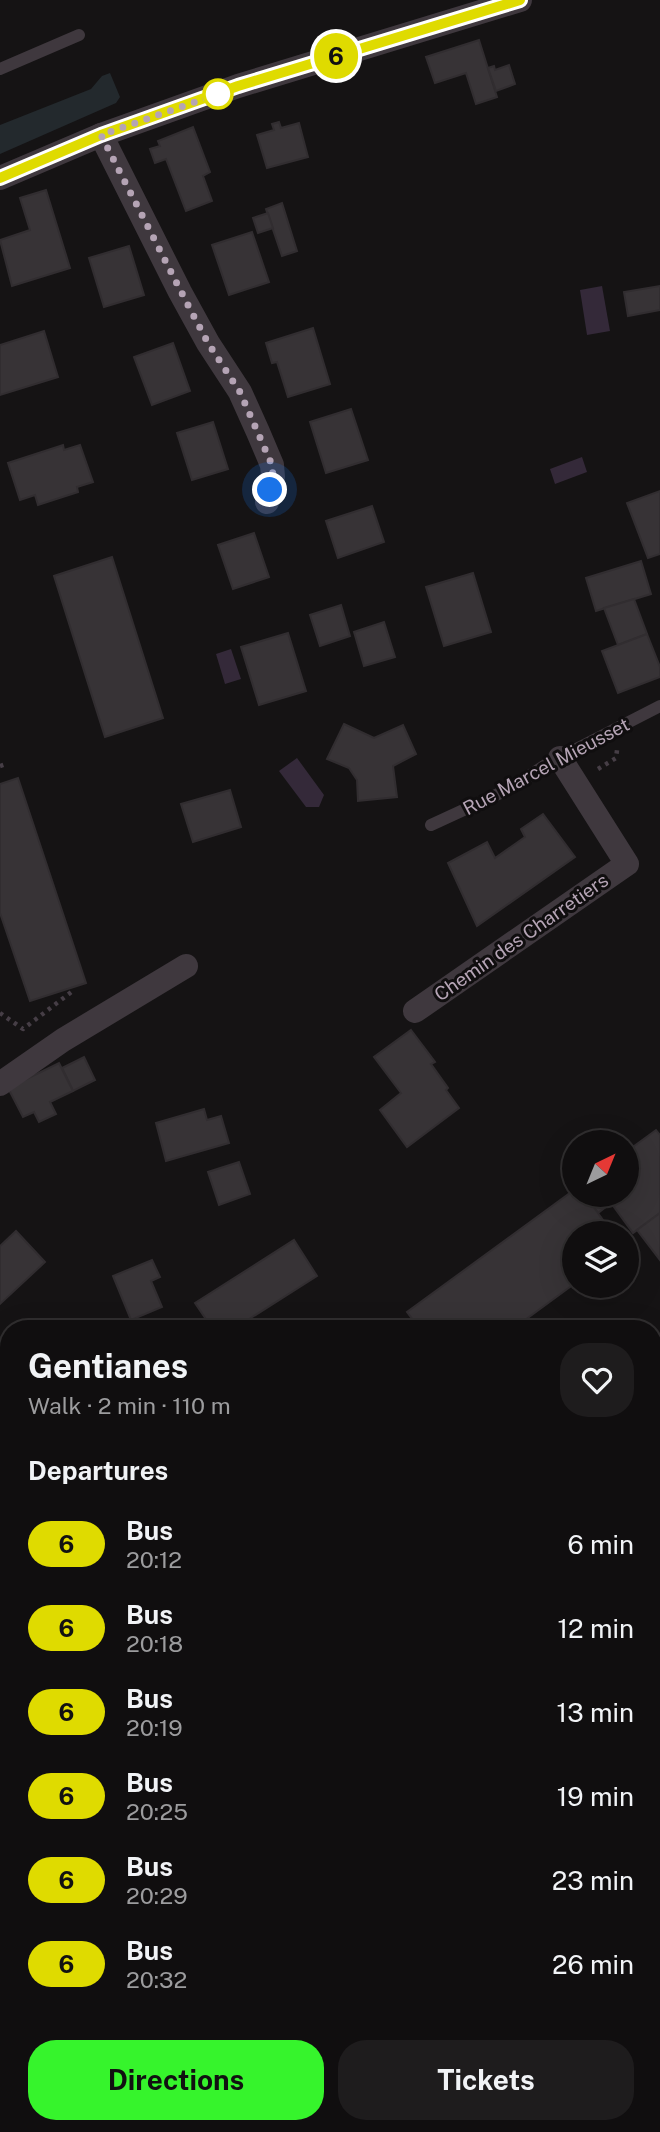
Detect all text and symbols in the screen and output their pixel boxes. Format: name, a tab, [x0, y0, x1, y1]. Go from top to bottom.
line badge: 6	[313, 33, 359, 79]
text: 6	[328, 42, 344, 70]
unlabelled marker	[203, 79, 233, 109]
your location	[252, 472, 287, 507]
street label: Rue Marcel Mieusset	[459, 713, 633, 819]
street label: Chemin des Charretiers	[430, 869, 612, 1005]
north arrow	[562, 1130, 639, 1208]
map controls	[562, 1130, 639, 1298]
button: layers	[562, 1221, 639, 1298]
button: heart	[560, 1343, 634, 1417]
text: Gentianes	[28, 1347, 188, 1385]
text: Walk · 2 min · 110 m	[28, 1392, 231, 1419]
text: Departures	[28, 1455, 168, 1486]
text: Bus	[126, 1515, 173, 1546]
text: 6 min	[567, 1529, 634, 1560]
text: 6	[59, 1530, 74, 1558]
text: 20:12	[126, 1546, 182, 1573]
text: Bus	[126, 1599, 173, 1630]
text: 12 min	[558, 1613, 634, 1644]
text: 6	[59, 1614, 74, 1642]
text: 20:18	[126, 1630, 183, 1657]
text: Bus	[126, 1683, 173, 1714]
text: 13 min	[557, 1697, 634, 1728]
text: 6	[59, 1698, 74, 1726]
text: 20:19	[126, 1714, 183, 1741]
text: Bus	[126, 1767, 173, 1798]
text: 19 min	[557, 1781, 634, 1812]
text: 6	[59, 1782, 74, 1810]
text: 20:25	[126, 1798, 188, 1825]
text: Bus	[126, 1851, 173, 1882]
text: 23 min	[552, 1865, 634, 1896]
text: 6	[59, 1866, 74, 1894]
text: 20:29	[126, 1882, 188, 1909]
text: Bus	[126, 1935, 173, 1966]
text: 26 min	[552, 1949, 634, 1980]
text: 6	[59, 1950, 74, 1978]
text: 20:32	[126, 1966, 187, 1993]
button: Directions	[28, 2040, 324, 2120]
button: Tickets	[338, 2040, 634, 2120]

